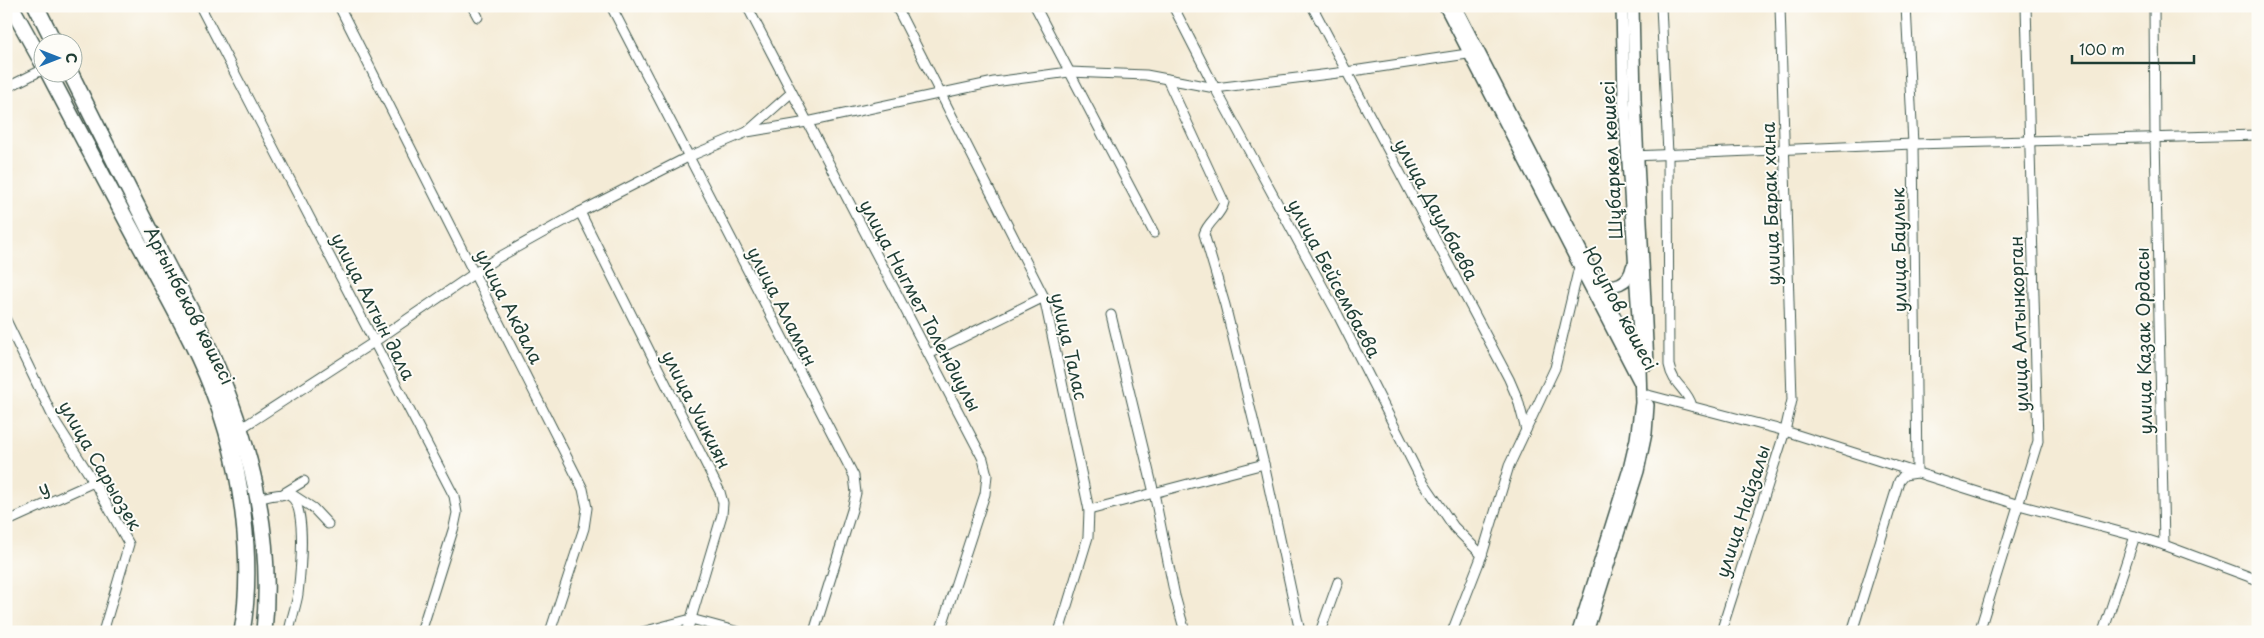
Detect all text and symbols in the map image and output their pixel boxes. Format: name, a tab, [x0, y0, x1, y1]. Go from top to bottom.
north arrow	[32, 32, 82, 82]
scale bar	[2072, 32, 2194, 64]
text: 100 m	[2079, 37, 2125, 60]
text: С	[61, 53, 82, 63]
street label: Шұбаркөл көшесі	[1593, 80, 1629, 240]
street label: улица Барак хана	[1754, 121, 1786, 286]
street label: улица Даулбаева	[1388, 133, 1486, 285]
street label: улица Баулык	[1883, 187, 1913, 313]
street label: улица Ныгмет Толендиулы	[853, 194, 989, 416]
street label: улица Бейсембаева	[1282, 194, 1389, 363]
street label: Арғынбеков көшесі	[138, 221, 242, 389]
street label: улица Алтын дала	[325, 228, 423, 385]
street label: улица Алтынкорган	[2001, 235, 2035, 413]
street label: Юсупов көшесі	[1577, 241, 1665, 375]
street label: улица Аламан	[741, 242, 825, 370]
street label: улица Акдала	[469, 244, 551, 369]
street label: улица Казак Ордасы	[2128, 247, 2158, 435]
street label: улица Талас	[1045, 290, 1095, 402]
street label: улица Ушкиян	[656, 345, 738, 473]
street label: улица Сарыозек	[53, 395, 149, 535]
street label: улица Найзалы	[1708, 441, 1776, 581]
street label: у	[33, 473, 53, 501]

